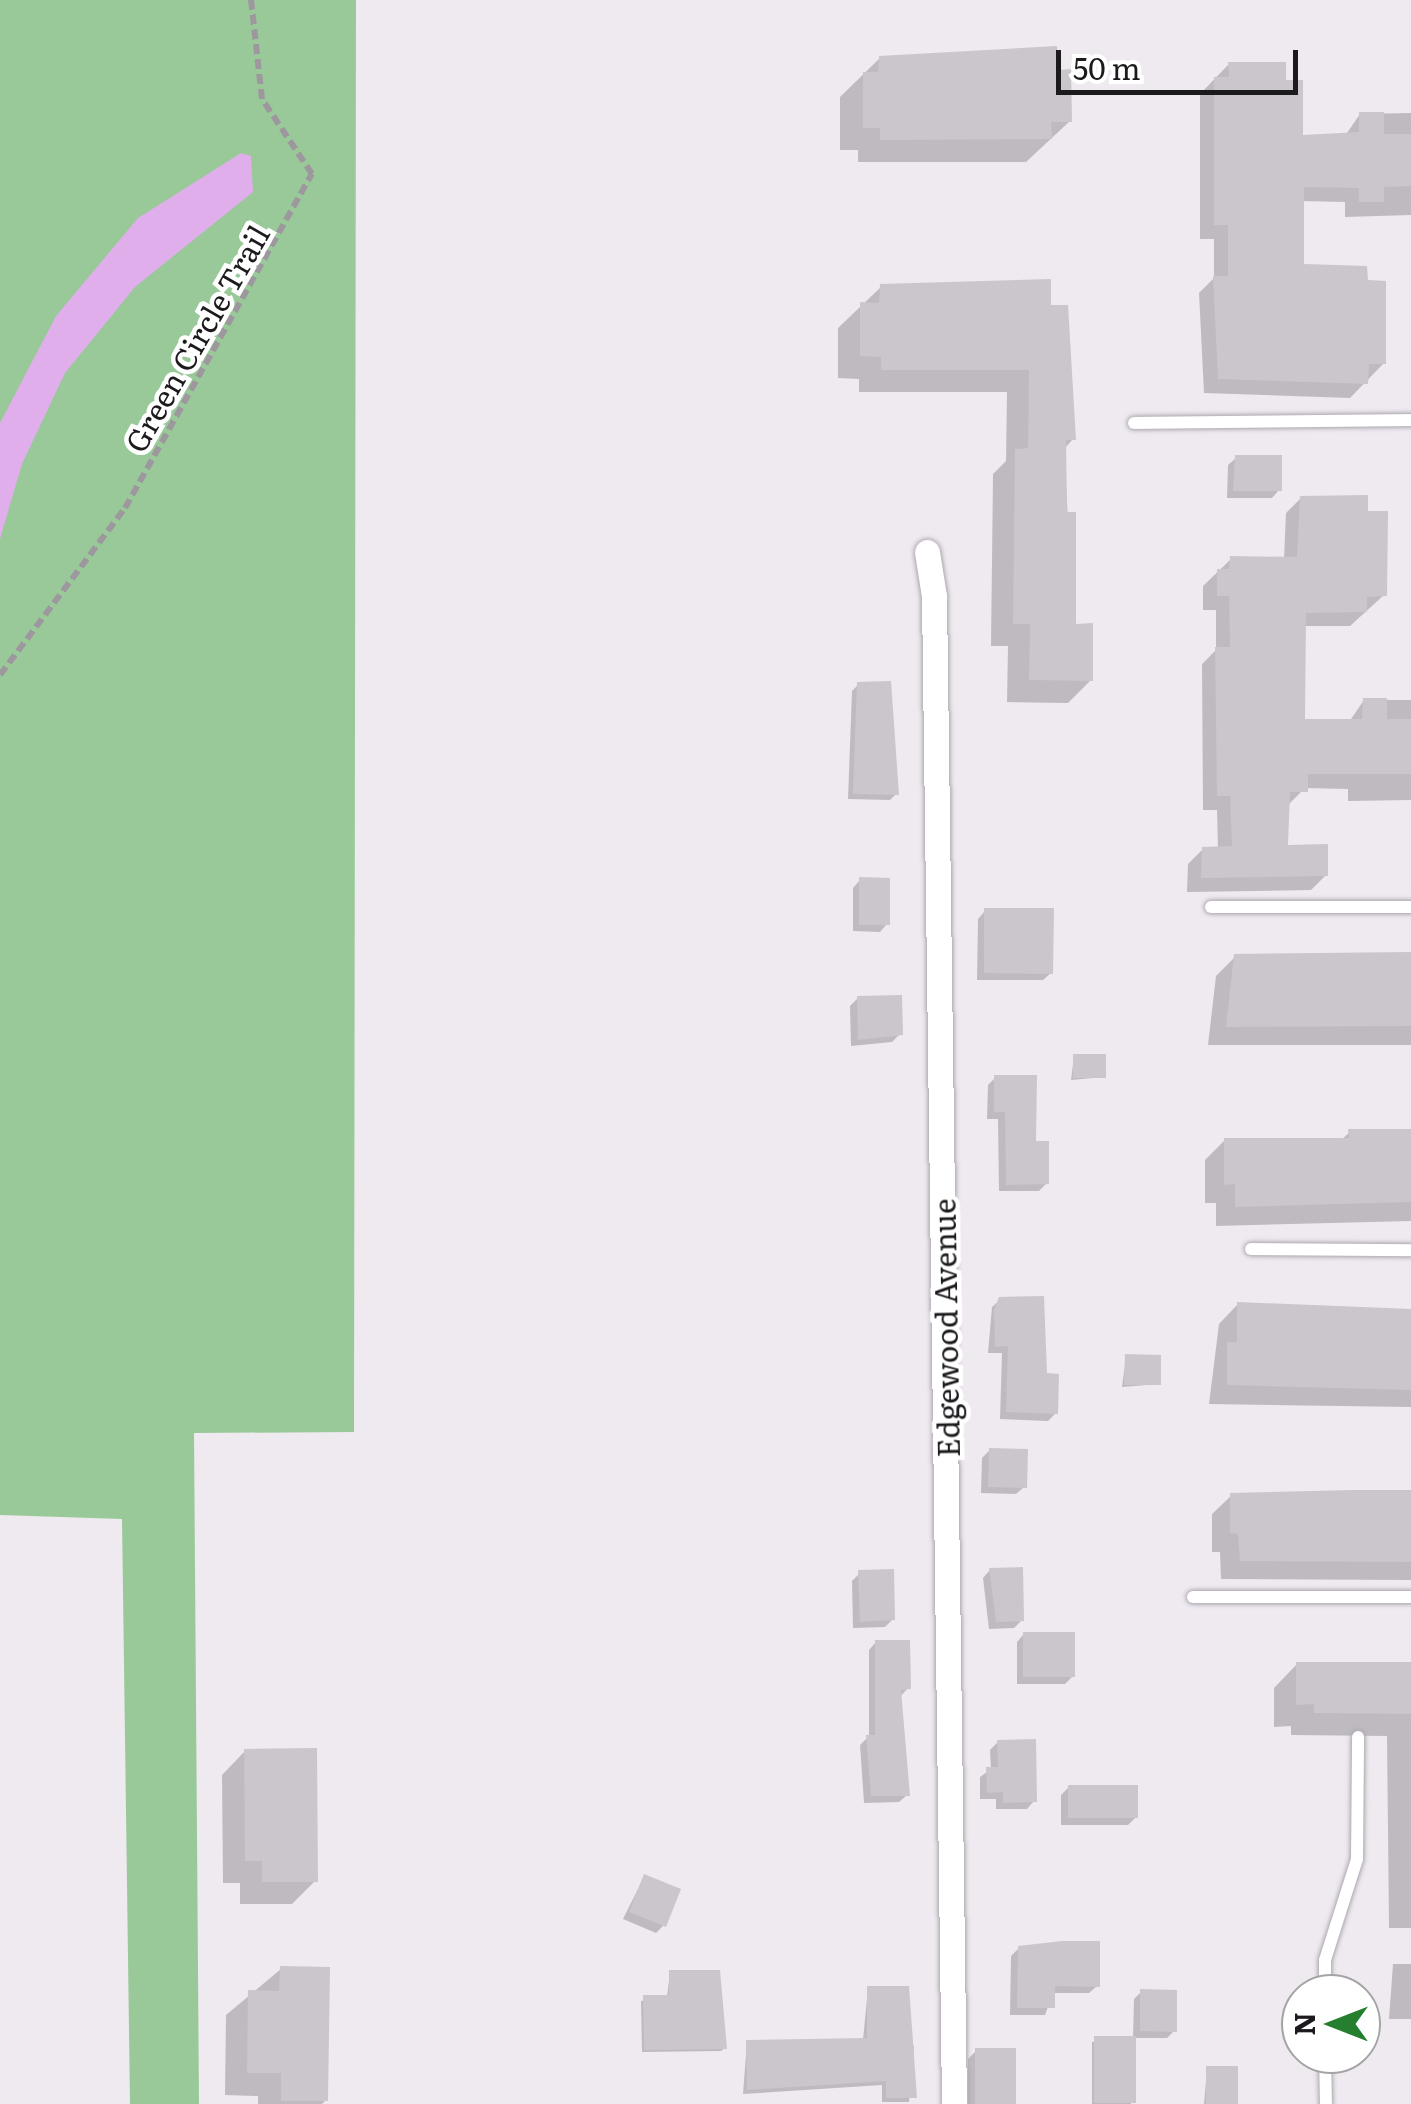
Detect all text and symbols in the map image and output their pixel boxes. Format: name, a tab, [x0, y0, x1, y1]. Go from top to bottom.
scale bar	[1061, 30, 1304, 92]
text: 50 m	[1073, 45, 1141, 89]
street label: Green Circle Trail	[116, 218, 276, 458]
street label: Edgewood Avenue	[925, 1198, 965, 1458]
north arrow	[1281, 1974, 1381, 2074]
text: N	[1282, 2012, 1324, 2036]

